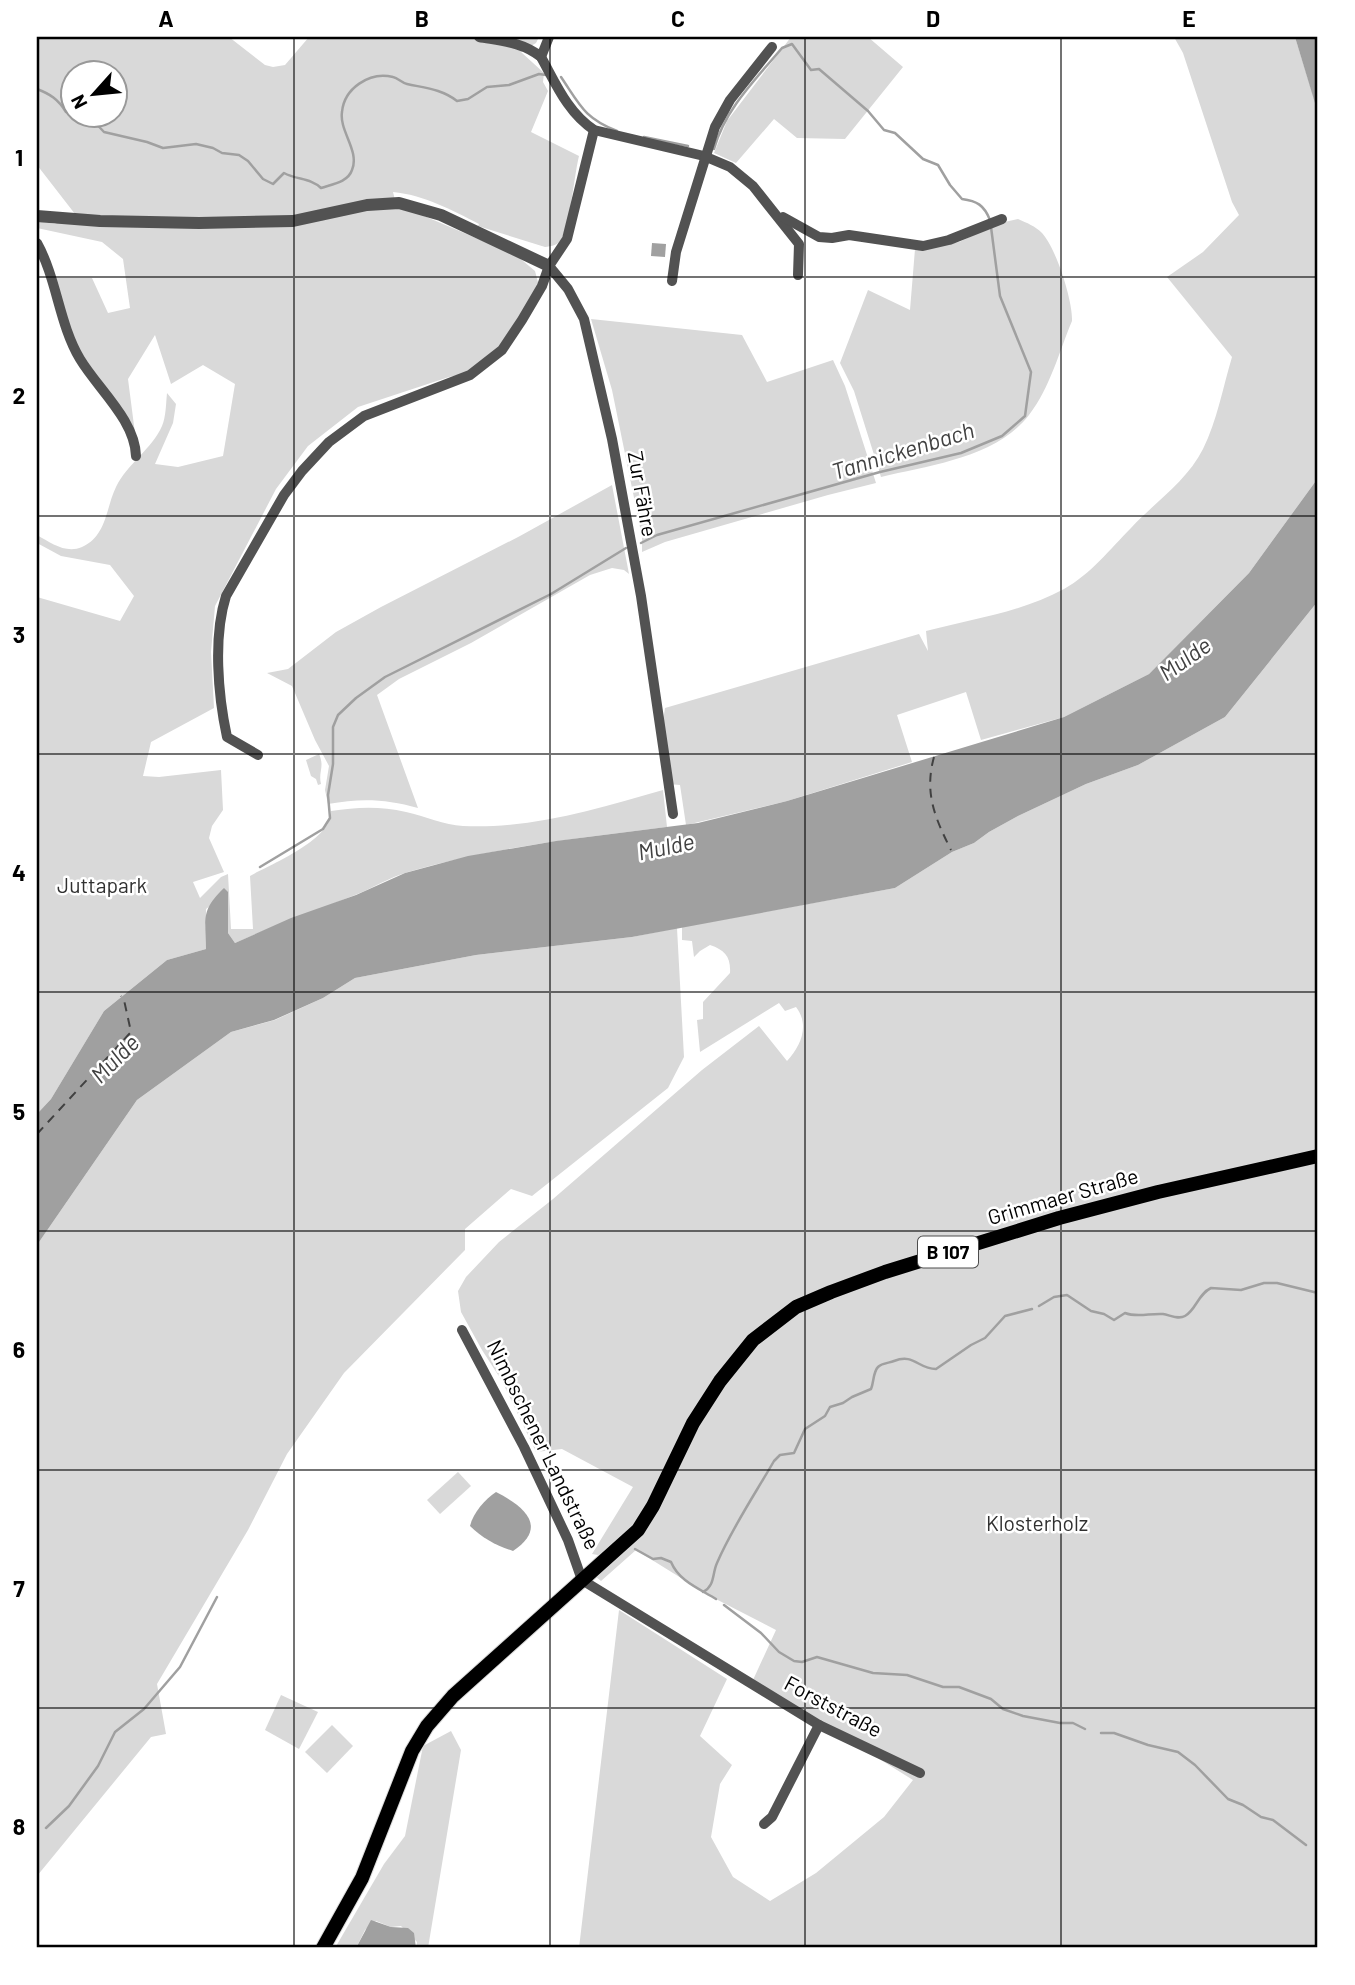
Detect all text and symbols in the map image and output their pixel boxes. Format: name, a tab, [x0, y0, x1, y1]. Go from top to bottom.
text: A	[158, 4, 174, 32]
text: B	[415, 4, 429, 32]
text: C	[671, 4, 685, 32]
text: D	[926, 4, 940, 32]
text: E	[1182, 4, 1196, 32]
north arrow	[60, 60, 130, 130]
text: N	[65, 91, 92, 113]
text: 1	[15, 143, 23, 171]
text: 2	[13, 381, 25, 409]
water label: Tannickenbach	[828, 415, 977, 485]
street label: Zur Fähre	[624, 449, 663, 539]
text: 3	[13, 620, 25, 648]
water label: Mulde	[1153, 630, 1216, 686]
water label: Mulde	[635, 826, 697, 866]
text: 4	[12, 858, 26, 886]
park label: Juttapark	[57, 872, 147, 897]
water label: Mulde	[84, 1028, 144, 1088]
text: 5	[13, 1097, 25, 1125]
street label: Grimmaer Straße	[984, 1162, 1141, 1229]
road number: B 107	[918, 1236, 978, 1268]
text: 6	[13, 1335, 25, 1363]
street label: Nimbschener Landstraße	[483, 1335, 606, 1553]
park label: Klosterholz	[986, 1510, 1088, 1535]
text: 7	[13, 1574, 25, 1602]
street label: Forststraße	[781, 1670, 887, 1742]
text: 8	[13, 1812, 25, 1840]

